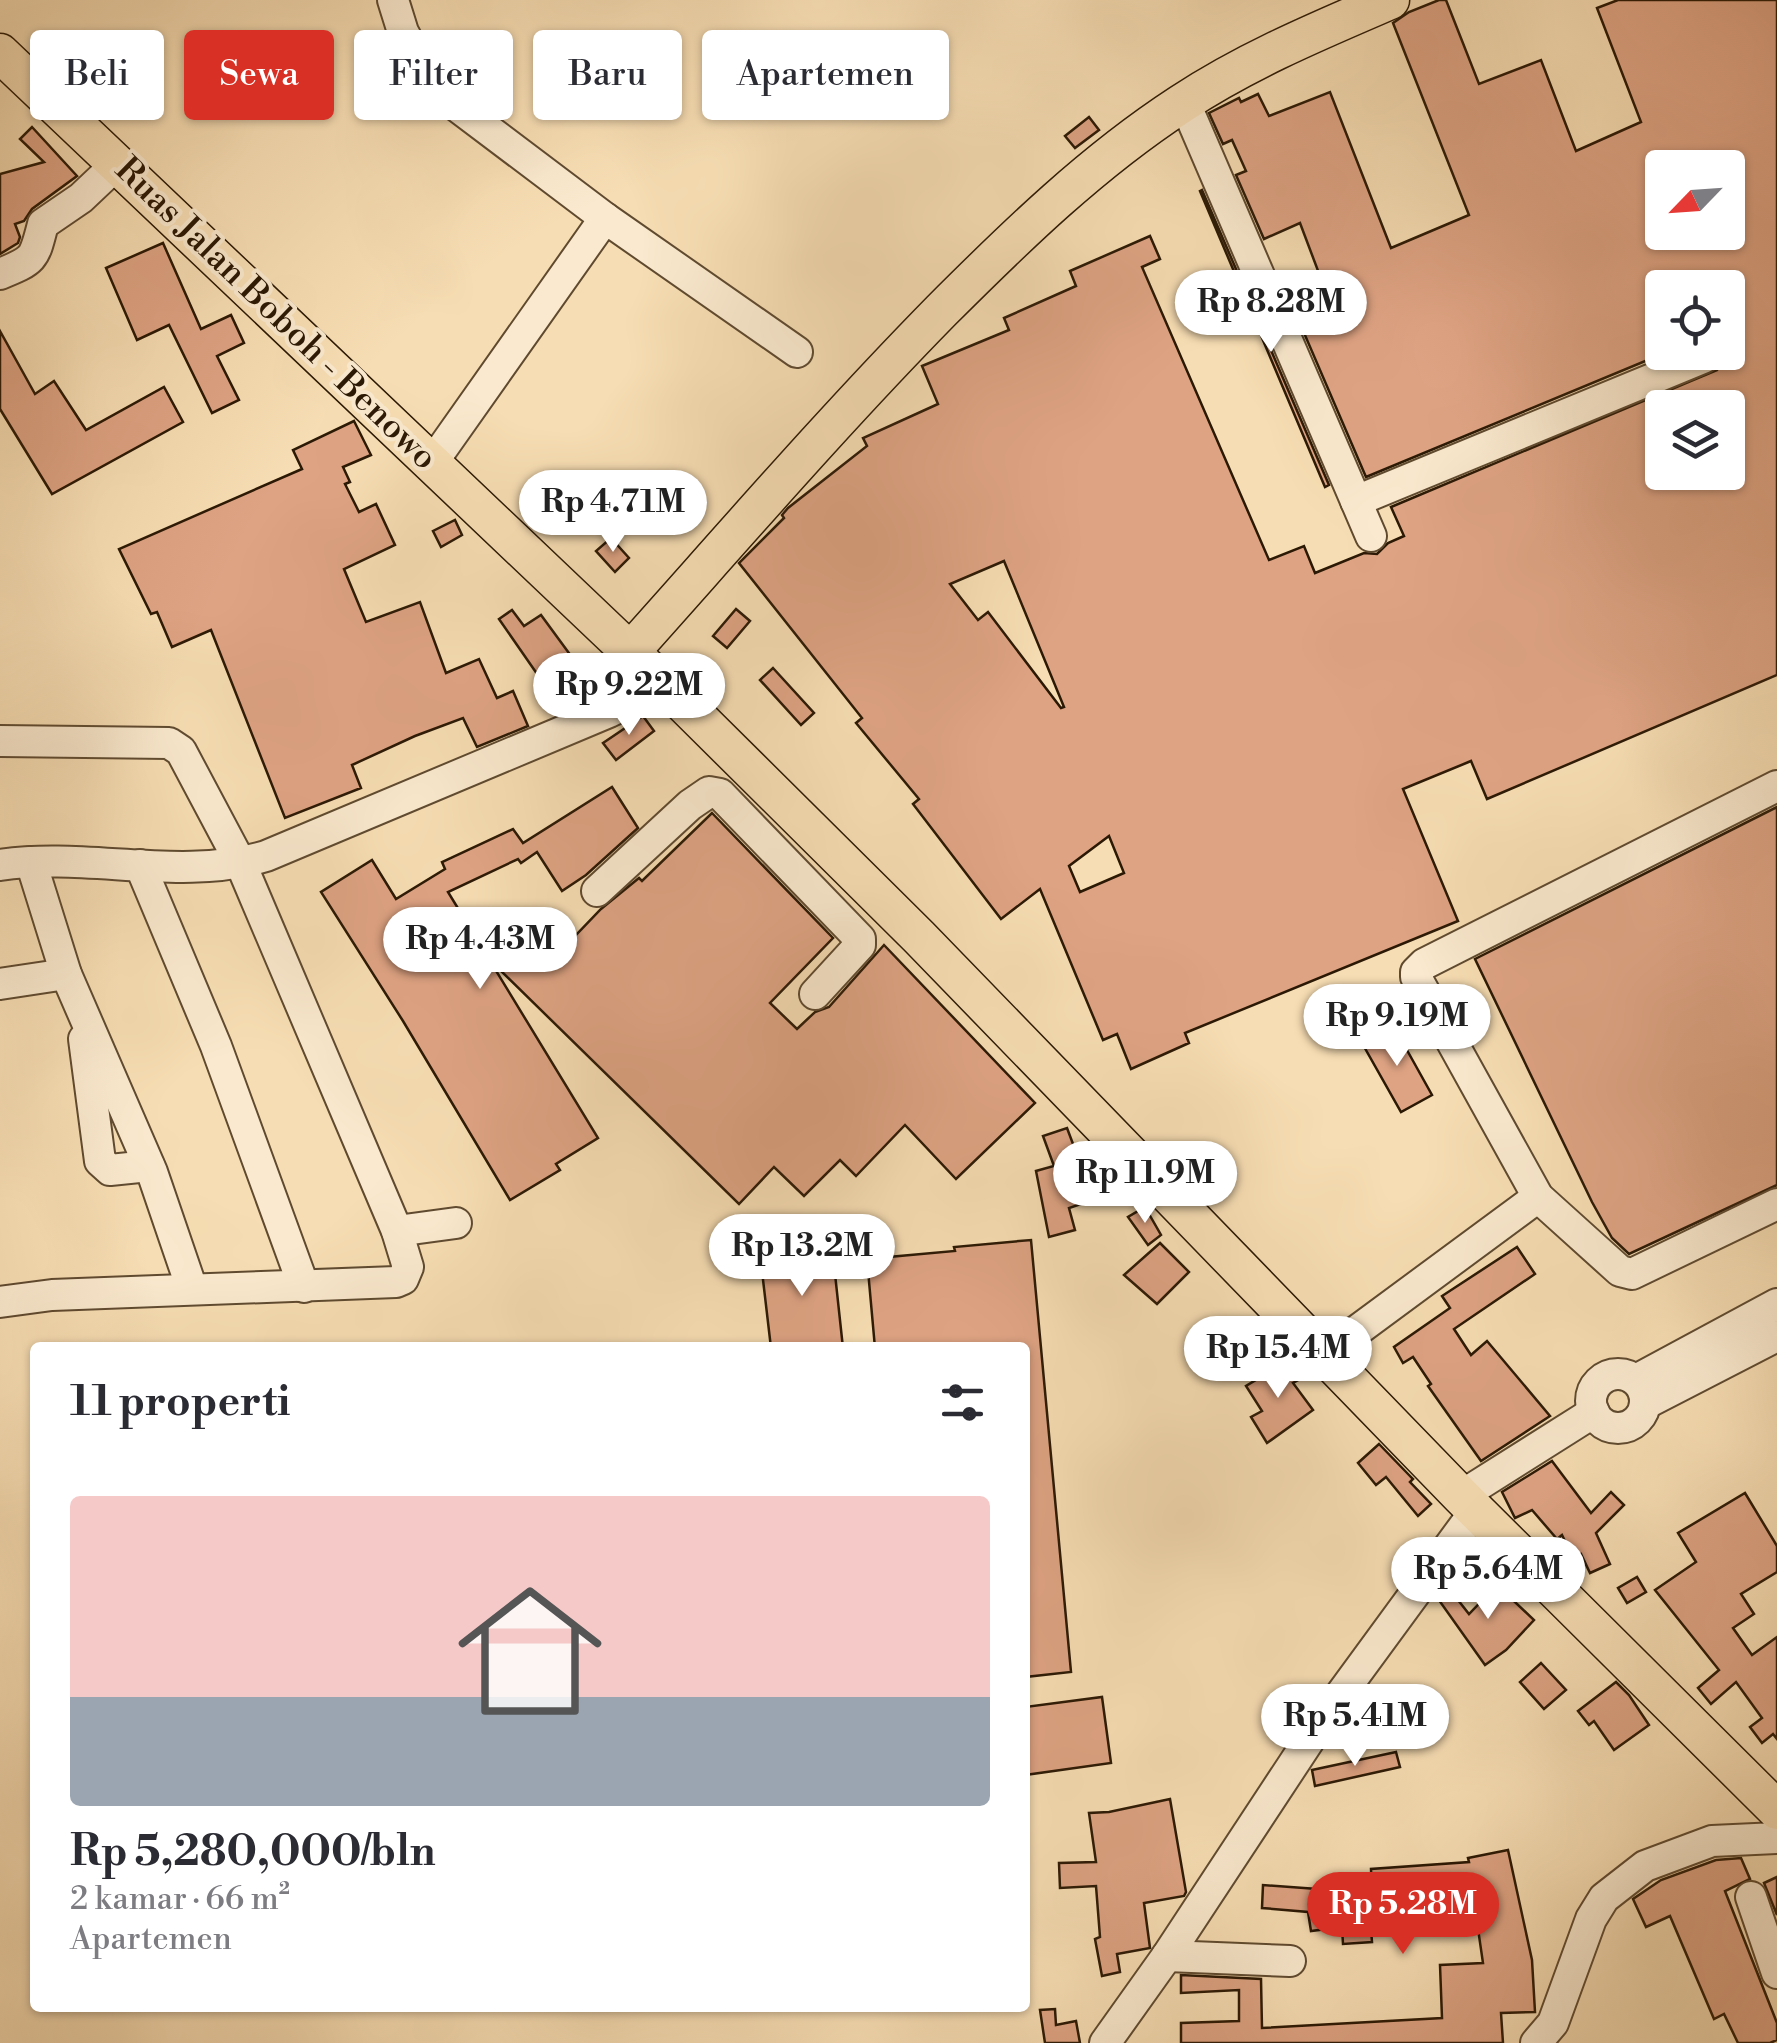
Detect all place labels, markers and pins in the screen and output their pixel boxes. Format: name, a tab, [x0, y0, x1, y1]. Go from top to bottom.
pin: Rp 8.28M	[1168, 270, 1374, 355]
pin: Rp 4.71M	[510, 470, 716, 555]
pin: Rp 9.22M	[526, 653, 732, 738]
pin: Rp 4.43M	[377, 907, 583, 992]
pin: Rp 9.19M	[1294, 984, 1500, 1069]
pin: Rp 11.9M	[1042, 1141, 1248, 1226]
pin: Rp 13.2M	[699, 1214, 905, 1299]
pin: Rp 15.4M	[1175, 1316, 1381, 1401]
pin: Rp 5.64M	[1385, 1537, 1591, 1622]
pin: Rp 5.41M	[1252, 1684, 1458, 1769]
pin: Rp 5.28M	[1300, 1872, 1506, 1957]

